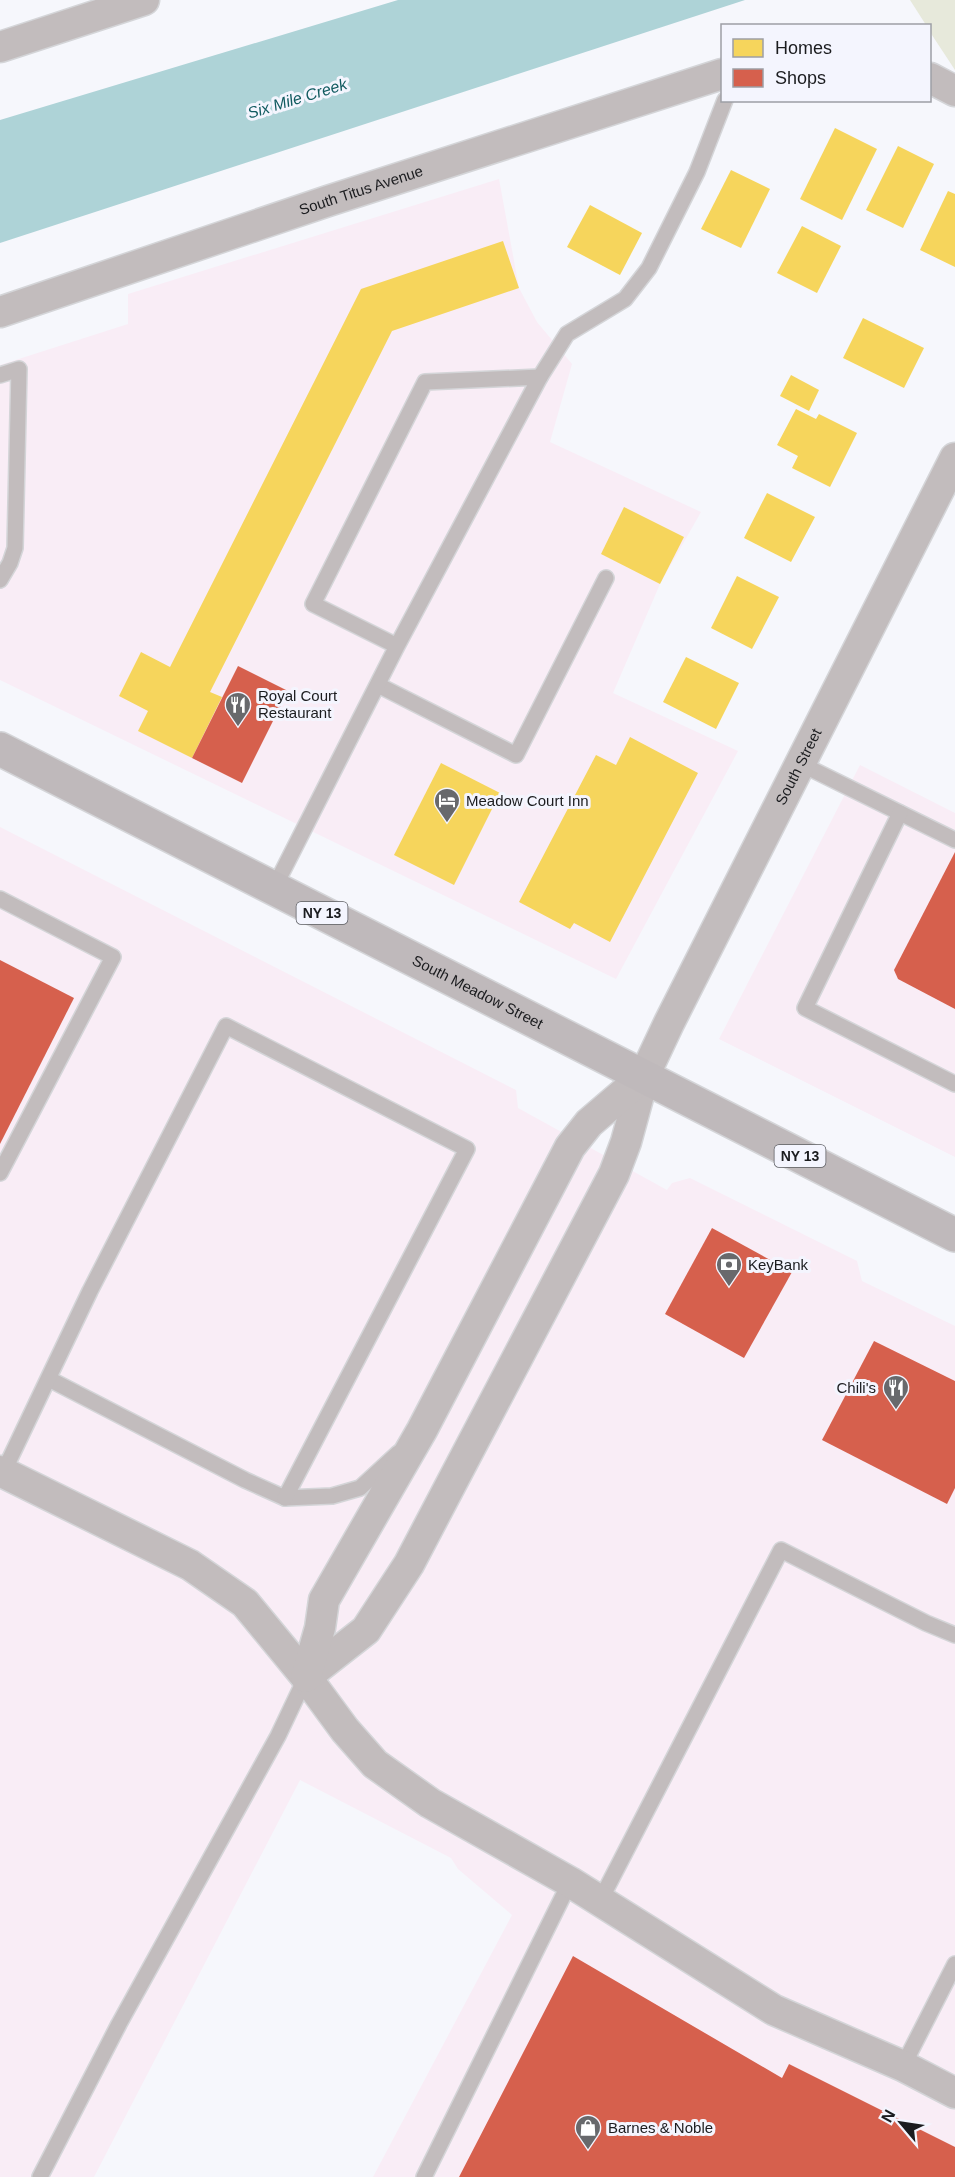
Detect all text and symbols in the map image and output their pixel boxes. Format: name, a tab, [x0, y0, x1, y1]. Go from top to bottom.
legend	[721, 24, 931, 102]
text: Homes	[775, 38, 832, 58]
text: Shops	[775, 68, 826, 88]
water label: Six Mile Creek	[245, 75, 350, 122]
street label: South Titus Avenue	[297, 162, 425, 218]
place label: Royal Court Restaurant	[258, 687, 338, 721]
restaurant icon: Royal Court Restaurant	[223, 690, 253, 728]
street label: South Street	[772, 725, 825, 808]
hotel icon: Meadow Court Inn	[432, 786, 462, 824]
place label: Meadow Court Inn	[466, 792, 589, 809]
road number: NY 13	[296, 902, 348, 924]
street label: South Meadow Street	[410, 951, 547, 1032]
road number: NY 13	[774, 1145, 826, 1167]
bank icon: KeyBank	[714, 1250, 744, 1288]
place label: KeyBank	[748, 1256, 809, 1273]
restaurant icon: Chili's	[881, 1373, 911, 1411]
place label: Chili's	[836, 1379, 876, 1396]
north arrow	[871, 2093, 931, 2153]
text: N	[878, 2107, 899, 2125]
shop icon: Barnes & Noble	[573, 2113, 603, 2151]
place label: Barnes & Noble	[608, 2119, 713, 2136]

